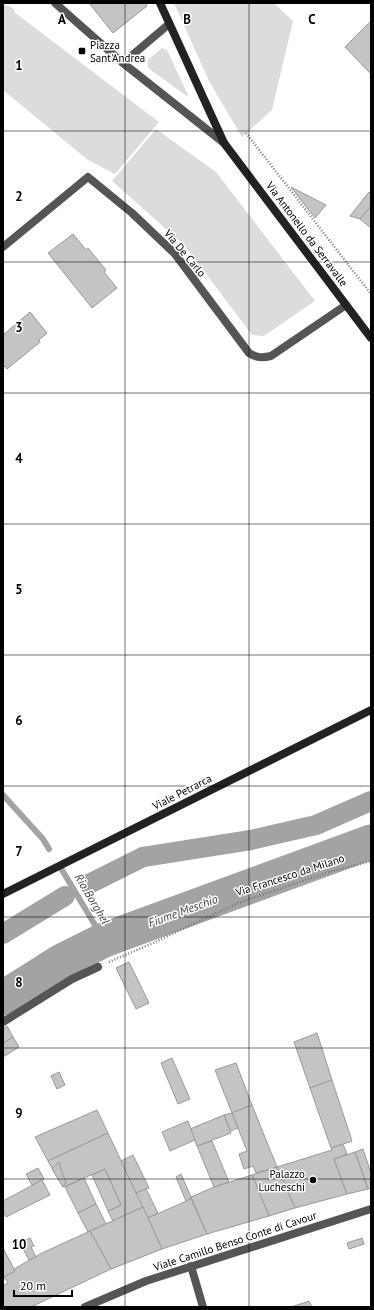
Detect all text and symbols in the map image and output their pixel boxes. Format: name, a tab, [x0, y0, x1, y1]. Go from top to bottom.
text: A	[58, 11, 66, 28]
text: B	[183, 11, 191, 28]
text: C	[308, 11, 316, 28]
place label: Piazza Sant'Andrea	[90, 38, 145, 65]
marker: Piazza Sant'Andrea	[77, 46, 87, 56]
text: 1	[15, 57, 23, 74]
street label: Via Antonello da Serravalle	[262, 178, 351, 289]
text: 2	[15, 188, 23, 205]
street label: Via De Carlo	[160, 226, 209, 280]
text: 3	[15, 319, 23, 336]
text: 4	[15, 450, 23, 467]
text: 5	[15, 581, 23, 598]
text: 6	[15, 712, 23, 729]
street label: Viale Petrarca	[149, 771, 214, 813]
text: 7	[15, 843, 23, 860]
street label: Via Francesco da Milano	[233, 851, 346, 900]
water label: Rio Borghel	[71, 871, 114, 928]
water label: Fiume Meschio	[146, 891, 220, 930]
text: 8	[15, 974, 23, 991]
text: 9	[15, 1105, 23, 1122]
place label: Palazzo Lucheschi	[258, 1167, 305, 1194]
marker: Palazzo Lucheschi	[308, 1175, 318, 1185]
street label: Viale Camillo Benso Conte di Cavour	[151, 1208, 319, 1274]
text: 10	[12, 1236, 26, 1253]
scale bar	[14, 1272, 72, 1298]
text: 20 m	[20, 1278, 46, 1293]

